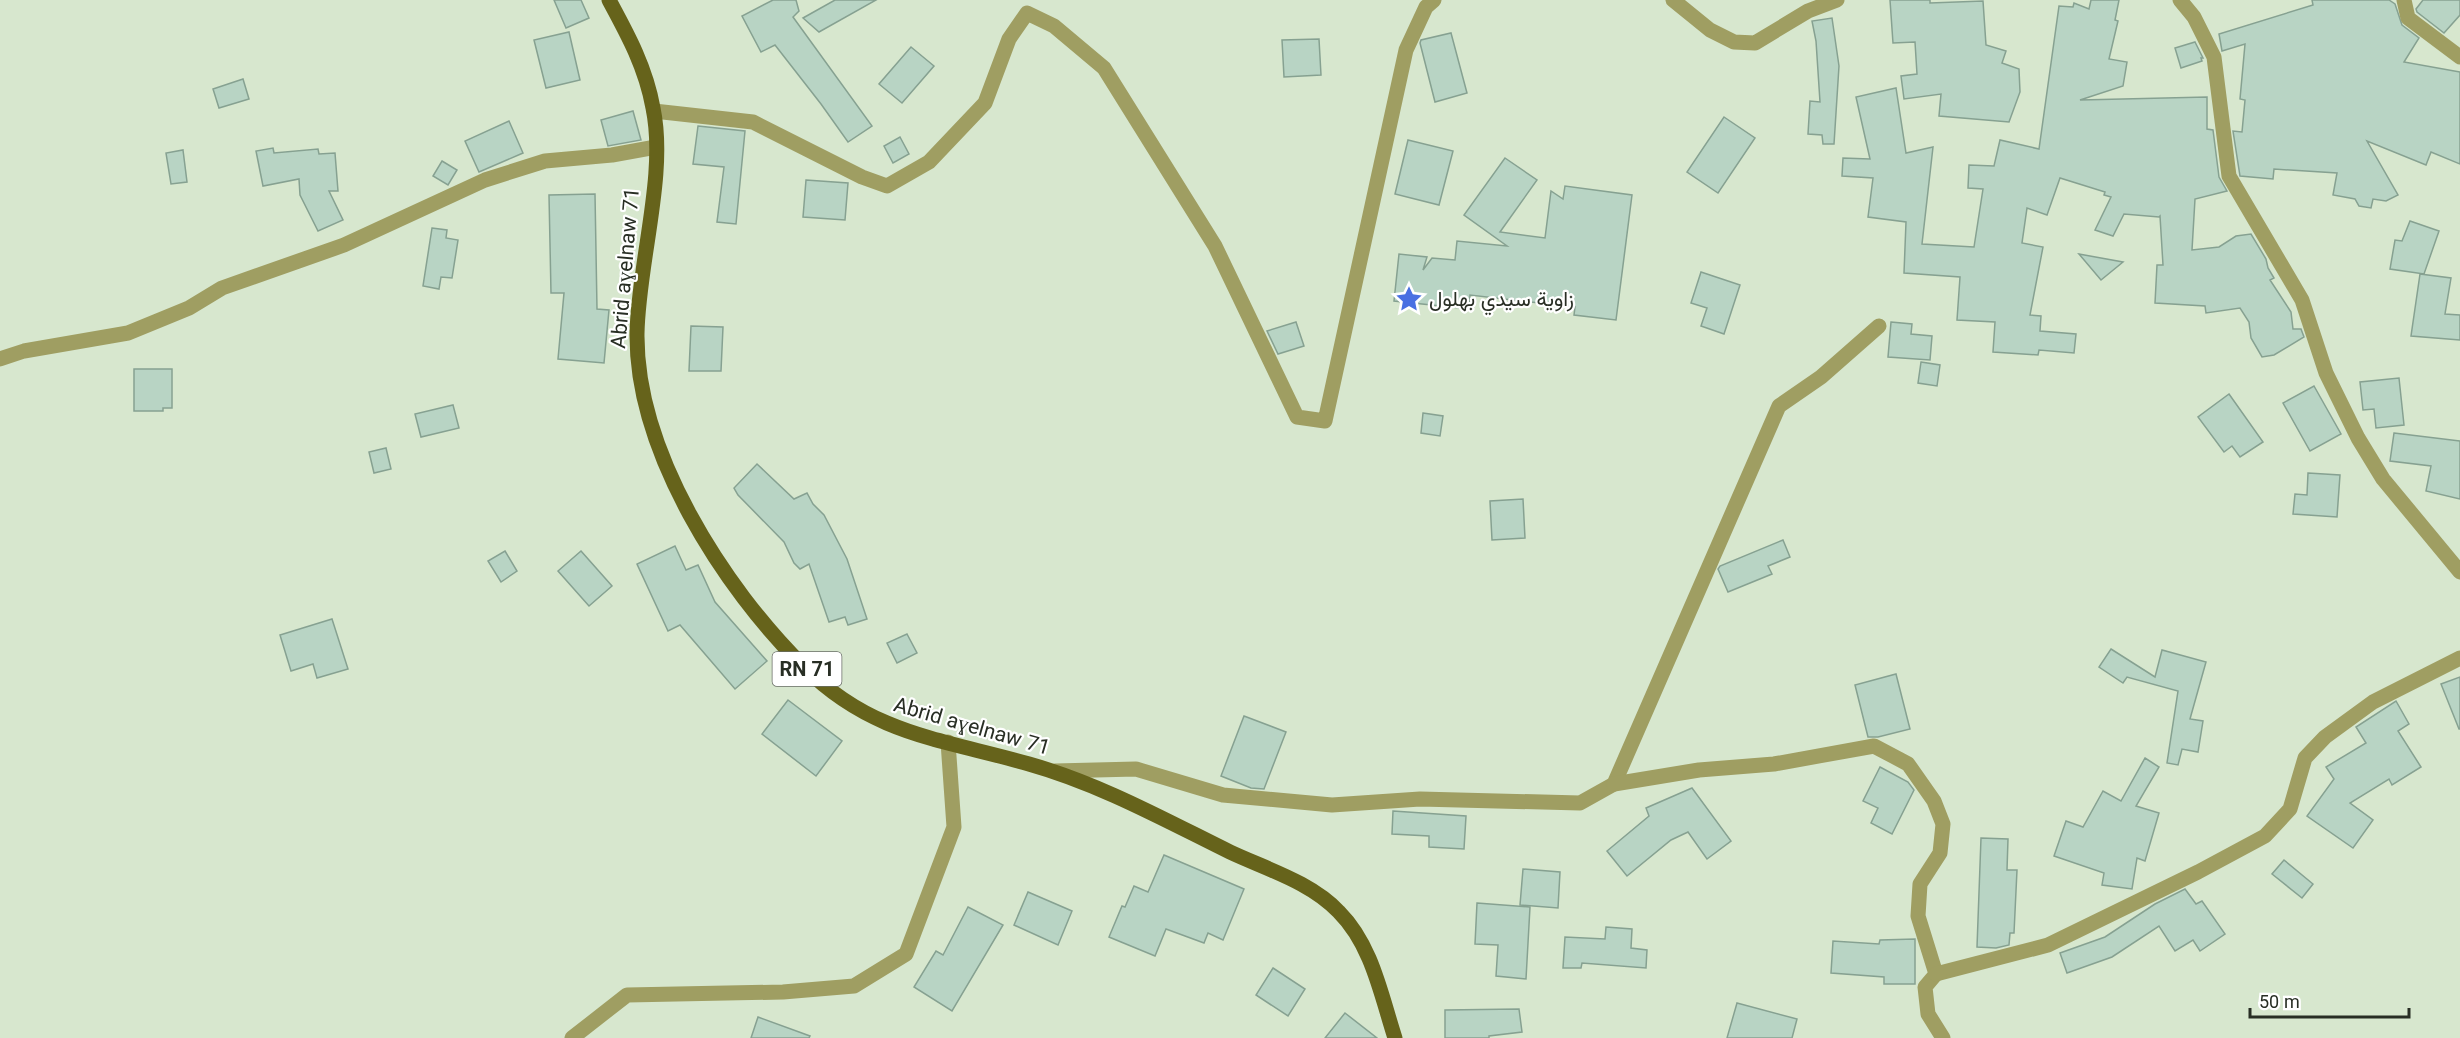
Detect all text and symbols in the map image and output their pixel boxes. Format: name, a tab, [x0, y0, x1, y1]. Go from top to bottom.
street label: Abrid aɣelnaw 71	[603, 186, 650, 350]
place icon: زاوية سيدي بهلول	[1394, 284, 1424, 314]
place label: زاوية سيدي بهلول	[1429, 284, 1574, 317]
road number: RN 71	[772, 652, 842, 686]
street label: Abrid aɣelnaw 71	[889, 689, 1054, 766]
scale bar	[2250, 981, 2409, 1019]
text: 50 m	[2259, 990, 2300, 1018]

